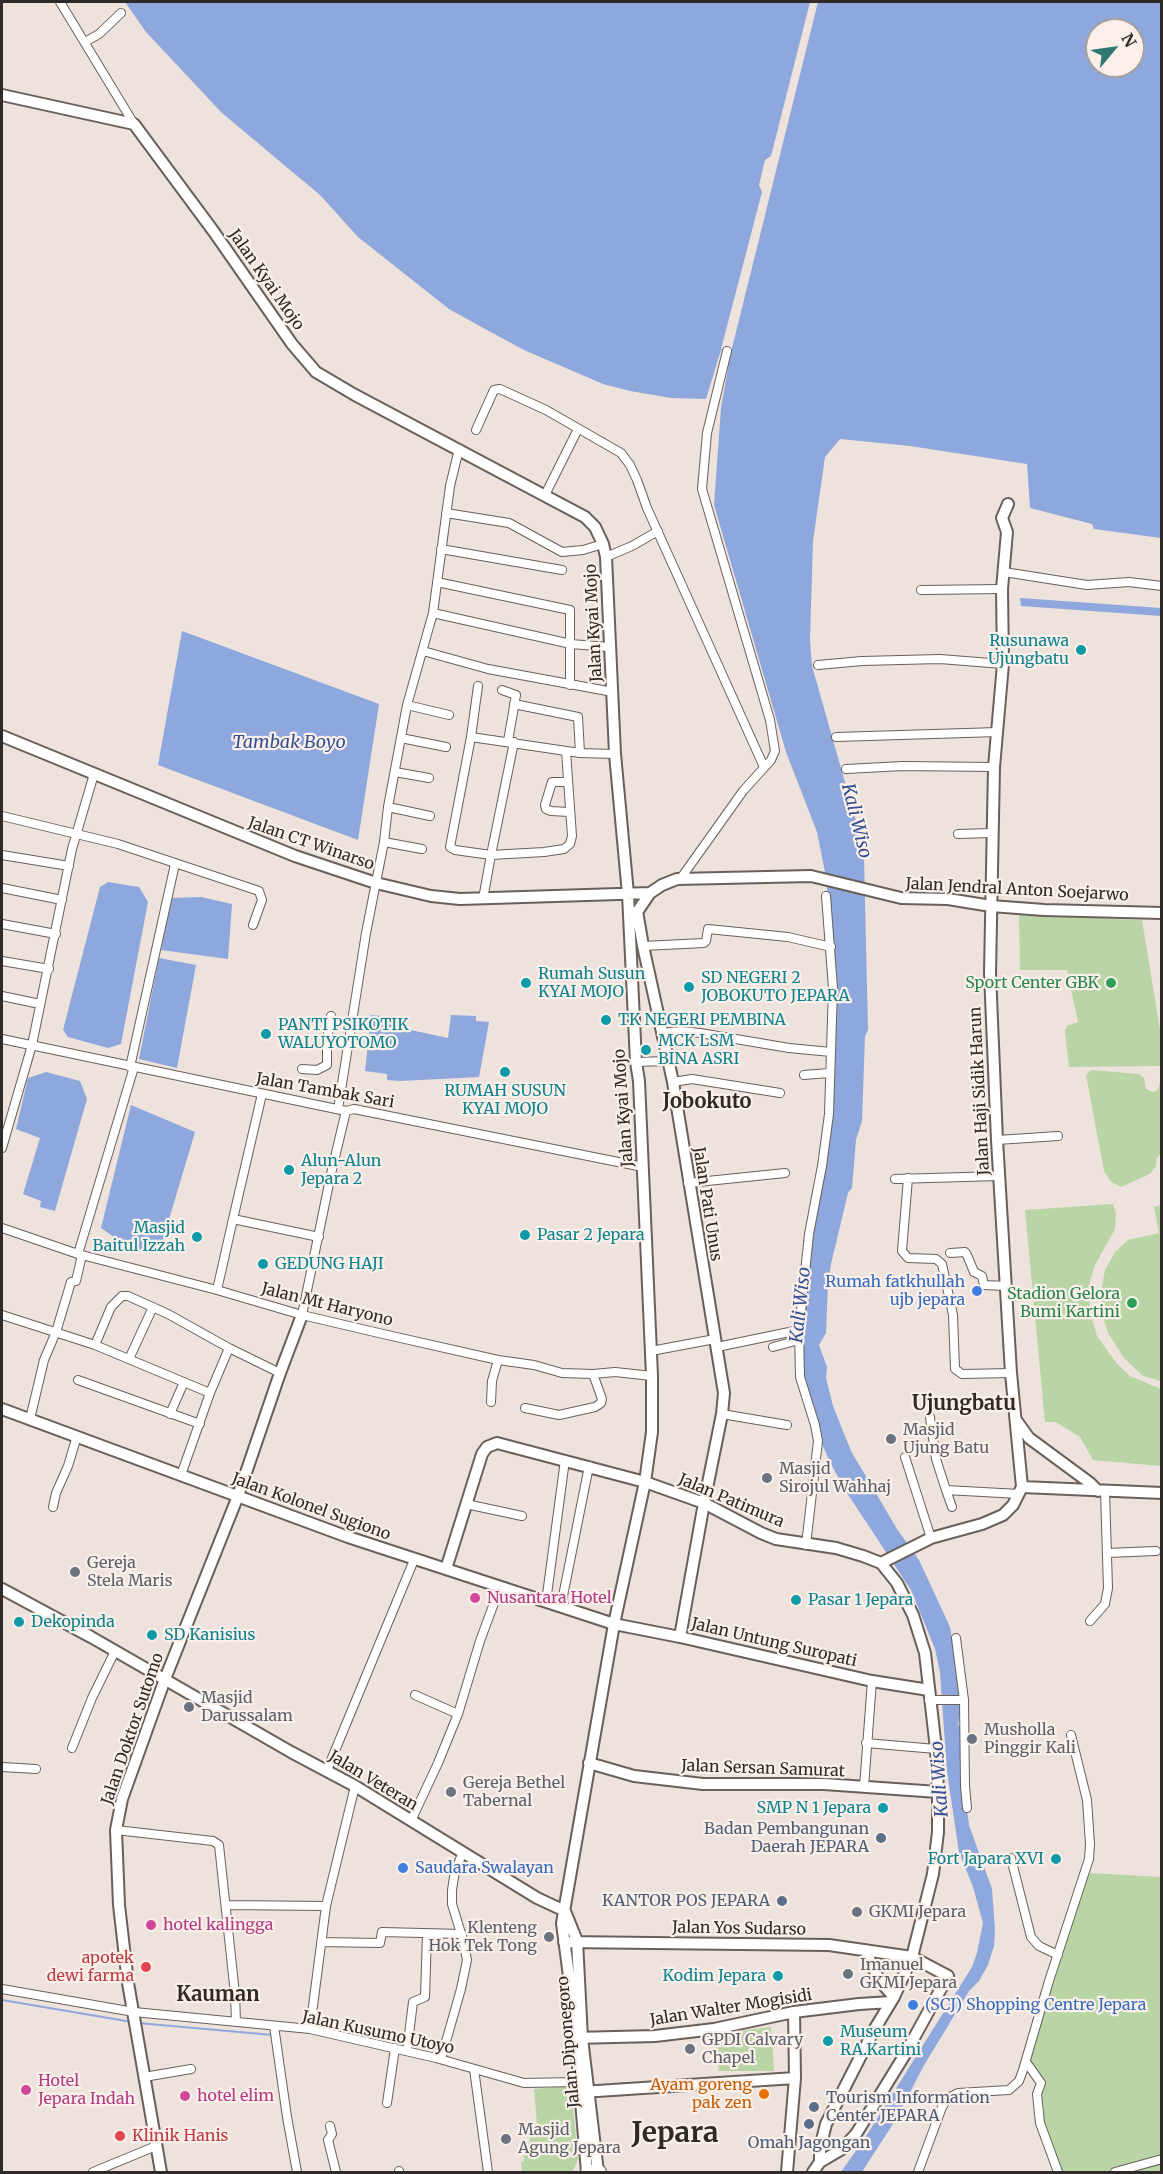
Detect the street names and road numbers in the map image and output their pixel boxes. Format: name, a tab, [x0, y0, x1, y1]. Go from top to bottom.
street label: Jalan Kyai Mojo	[224, 226, 308, 334]
street label: Jalan Kyai Mojo	[581, 563, 607, 683]
street label: Jalan CT Winarso	[245, 813, 377, 875]
street label: Jalan Jendral Anton Soejarwo	[905, 875, 1129, 905]
street label: Jalan Haji Sidik Harun	[966, 1006, 994, 1176]
street label: Jalan Kyai Mojo	[610, 1048, 638, 1168]
street label: Jalan Tambak Sari	[254, 1069, 396, 1113]
street label: Jalan Pati Unus	[688, 1145, 726, 1263]
street label: Jalan Mt Haryono	[259, 1279, 395, 1331]
street label: Jalan Kolonel Sugiono	[229, 1469, 393, 1545]
street label: Jalan Patimura	[675, 1470, 787, 1532]
street label: Jalan Untung Suropati	[689, 1615, 859, 1671]
street label: Jalan Doktor Sutomo	[98, 1650, 168, 1808]
street label: Jalan Veteran	[325, 1747, 421, 1815]
street label: Jalan Sersan Samurat	[681, 1757, 845, 1781]
street label: Jalan Yos Sudarso	[672, 1918, 806, 1940]
street label: Jalan Diponegoro	[554, 1975, 584, 2109]
street label: Jalan Walter Mogisidi	[649, 1986, 813, 2030]
street label: Jalan Kusumo Utoyo	[300, 2007, 456, 2059]

